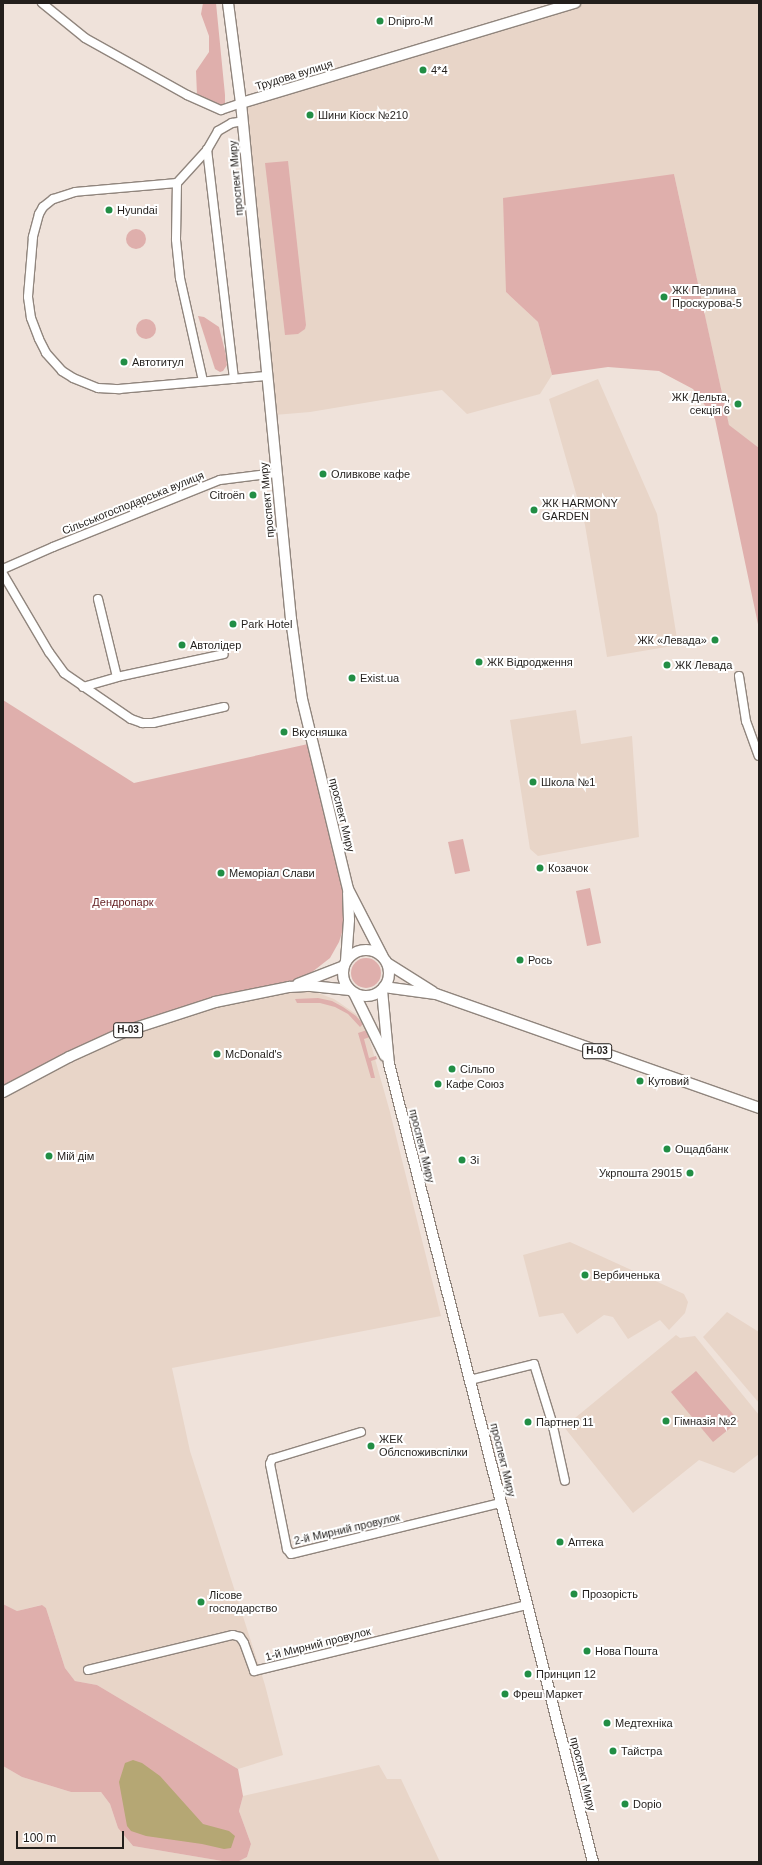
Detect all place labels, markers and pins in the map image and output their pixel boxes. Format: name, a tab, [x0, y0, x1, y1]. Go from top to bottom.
place label: Dnipro-M	[388, 14, 433, 28]
marker: Dnipro-M	[375, 16, 385, 26]
place label: 4*4	[431, 63, 448, 77]
marker: 4*4	[418, 65, 428, 75]
place label: Шини Кіоск №210	[318, 108, 408, 122]
marker: Шини Кіоск №210	[305, 110, 315, 120]
place label: Hyundai	[117, 203, 157, 217]
marker: Hyundai	[104, 205, 114, 215]
place label: ЖК Перлина Проскурова-5	[672, 284, 742, 310]
marker: ЖК Перлина Проскурова-5	[659, 292, 669, 302]
place label: Автотитул	[132, 355, 184, 369]
marker: Автотитул	[119, 357, 129, 367]
place label: ЖК Дельта, секція 6	[672, 391, 730, 417]
marker: ЖК Дельта, секція 6	[733, 399, 743, 409]
place label: Оливкове кафе	[331, 467, 410, 481]
marker: Оливкове кафе	[318, 469, 328, 479]
place label: Citroën	[210, 488, 245, 502]
marker: Citroën	[248, 490, 258, 500]
place label: ЖК HARMONY GARDEN	[542, 497, 618, 523]
marker: ЖК HARMONY GARDEN	[529, 505, 539, 515]
place label: Park Hotel	[241, 617, 292, 631]
marker: Park Hotel	[228, 619, 238, 629]
place label: ЖК «Левада»	[637, 633, 707, 647]
marker: ЖК «Левада»	[710, 635, 720, 645]
place label: Автолідер	[190, 638, 241, 652]
marker: Автолідер	[177, 640, 187, 650]
place label: ЖК Відродження	[487, 655, 573, 669]
marker: ЖК Відродження	[474, 657, 484, 667]
place label: ЖК Левада	[675, 658, 732, 672]
marker: ЖК Левада	[662, 660, 672, 670]
place label: Exist.ua	[360, 671, 399, 685]
marker: Exist.ua	[347, 673, 357, 683]
place label: Вкусняшка	[292, 725, 347, 739]
marker: Вкусняшка	[279, 727, 289, 737]
place label: Школа №1	[541, 775, 595, 789]
marker: Школа №1	[528, 777, 538, 787]
place label: Козачок	[548, 861, 588, 875]
marker: Козачок	[535, 863, 545, 873]
place label: Меморіал Слави	[229, 866, 315, 880]
marker: Меморіал Слави	[216, 868, 226, 878]
place label: Рось	[528, 953, 552, 967]
marker: Рось	[515, 955, 525, 965]
place label: McDonald's	[225, 1047, 282, 1061]
marker: McDonald's	[212, 1049, 222, 1059]
place label: Сільпо	[460, 1062, 495, 1076]
marker: Сільпо	[447, 1064, 457, 1074]
place label: Кутовий	[648, 1074, 689, 1088]
marker: Кутовий	[635, 1076, 645, 1086]
place label: Кафе Союз	[446, 1077, 504, 1091]
marker: Кафе Союз	[433, 1079, 443, 1089]
place label: Ощадбанк	[675, 1142, 728, 1156]
marker: Ощадбанк	[662, 1144, 672, 1154]
place label: Мій дім	[57, 1149, 94, 1163]
marker: Мій дім	[44, 1151, 54, 1161]
place label: Зі	[470, 1153, 479, 1167]
marker: Зі	[457, 1155, 467, 1165]
place label: Укрпошта 29015	[599, 1166, 682, 1180]
marker: Укрпошта 29015	[685, 1168, 695, 1178]
place label: Вербиченька	[593, 1268, 660, 1282]
marker: Вербиченька	[580, 1270, 590, 1280]
place label: Гімназія №2	[674, 1414, 736, 1428]
place label: Партнер 11	[536, 1415, 594, 1429]
marker: Гімназія №2	[661, 1416, 671, 1426]
marker: Партнер 11	[523, 1417, 533, 1427]
place label: ЖЕК Облспоживспілки	[379, 1433, 468, 1459]
marker: ЖЕК Облспоживспілки	[366, 1441, 376, 1451]
place label: Аптека	[568, 1535, 603, 1549]
marker: Аптека	[555, 1537, 565, 1547]
place label: Прозорість	[582, 1587, 638, 1601]
place label: Лісове господарство	[209, 1589, 277, 1615]
marker: Прозорість	[569, 1589, 579, 1599]
marker: Лісове господарство	[196, 1597, 206, 1607]
place label: Нова Пошта	[595, 1644, 658, 1658]
marker: Нова Пошта	[582, 1646, 592, 1656]
place label: Принцип 12	[536, 1667, 596, 1681]
marker: Принцип 12	[523, 1669, 533, 1679]
place label: Фреш Маркет	[513, 1687, 583, 1701]
marker: Фреш Маркет	[500, 1689, 510, 1699]
place label: Медтехніка	[615, 1716, 673, 1730]
marker: Медтехніка	[602, 1718, 612, 1728]
place label: Тайстра	[621, 1744, 662, 1758]
marker: Тайстра	[608, 1746, 618, 1756]
place label: Dopio	[633, 1797, 662, 1811]
marker: Dopio	[620, 1799, 630, 1809]

